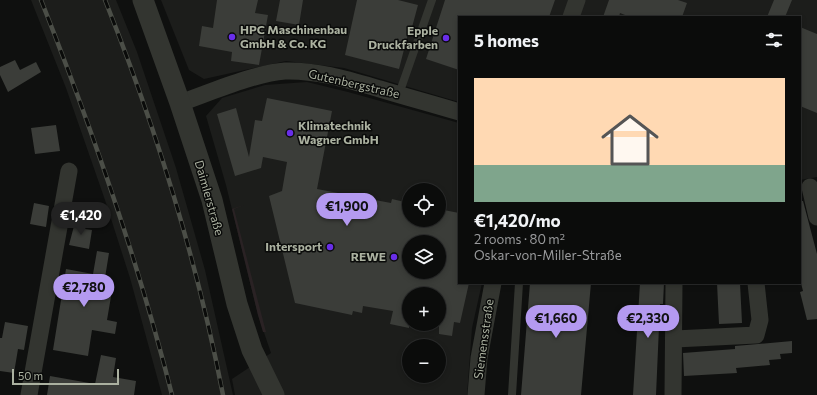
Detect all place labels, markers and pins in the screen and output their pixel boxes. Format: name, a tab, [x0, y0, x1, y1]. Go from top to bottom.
place label: HPC Maschinenbau GmbH & Co. KG	[240, 22, 347, 50]
place label: Epple Druckfarben	[368, 23, 438, 51]
marker: HPC Maschinenbau GmbH & Co. KG	[227, 32, 237, 42]
marker: Epple Druckfarben	[441, 33, 451, 43]
place label: Klimatechnik Wagner GmbH	[298, 118, 379, 146]
marker: Klimatechnik Wagner GmbH	[285, 128, 295, 138]
pin: €1,900	[314, 193, 380, 227]
pin: €1,420	[48, 202, 114, 236]
place label: Intersport	[265, 239, 322, 253]
marker: Intersport	[325, 242, 335, 252]
place label: REWE	[351, 249, 386, 263]
marker: REWE	[389, 252, 399, 262]
pin: €2,780	[51, 274, 117, 308]
pin: €1,660	[523, 305, 589, 339]
pin: €2,330	[615, 305, 681, 339]

